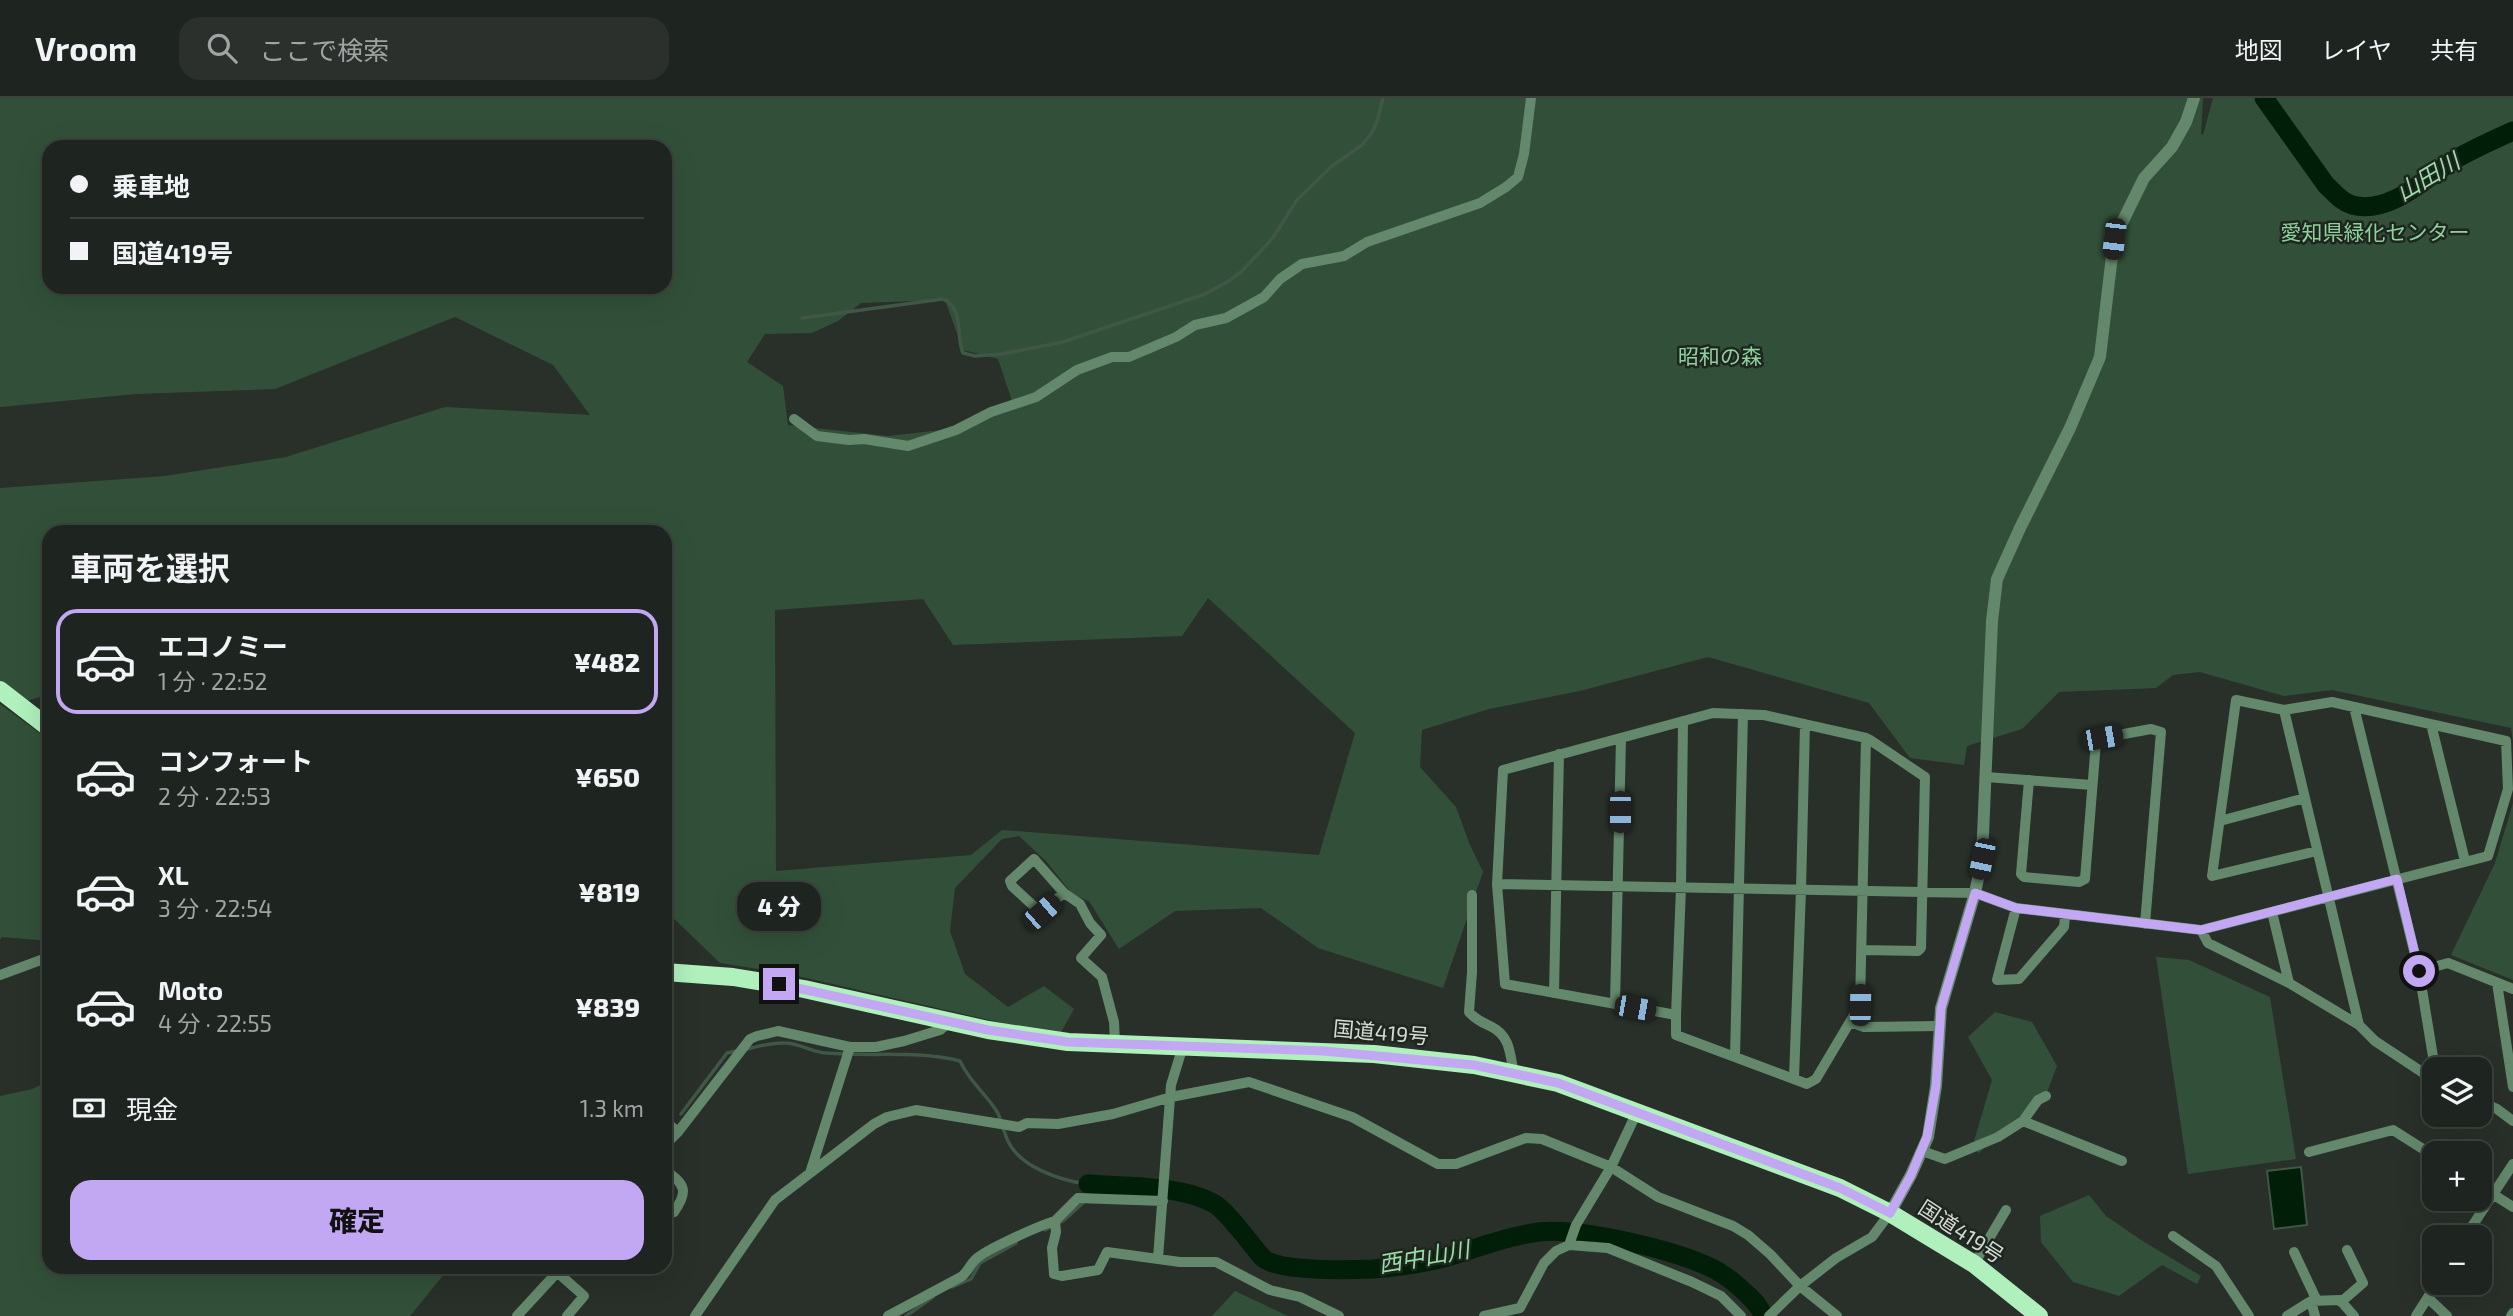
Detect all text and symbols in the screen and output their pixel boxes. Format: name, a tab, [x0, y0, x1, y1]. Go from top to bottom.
search box	[179, 17, 669, 80]
text: Vroom	[35, 28, 137, 68]
icon: search	[203, 29, 241, 67]
text: ここで検索	[259, 34, 389, 65]
text: 地図	[2235, 35, 2283, 64]
text: レイヤ	[2321, 35, 2392, 64]
text: 共有	[2430, 35, 2478, 64]
water label: 山田川	[2391, 145, 2467, 206]
text: 乗車地	[112, 170, 190, 201]
car	[2102, 217, 2127, 261]
park label: 愛知県緑化センター	[2281, 219, 2470, 244]
text: 国道419号	[112, 237, 233, 268]
park label: 昭和の森	[1678, 343, 1762, 368]
text: 車両を選択	[70, 548, 230, 586]
icon: car	[74, 630, 137, 693]
text: エコノミー	[158, 630, 288, 661]
text: ¥482	[573, 646, 640, 677]
text: 1 分 · 22:52	[158, 667, 268, 695]
car	[2080, 724, 2125, 752]
icon: car	[74, 745, 137, 808]
text: コンフォート	[158, 745, 313, 776]
text: ¥650	[575, 761, 640, 792]
text: 2 分 · 22:53	[158, 782, 271, 810]
car	[1610, 791, 1631, 833]
car	[1968, 836, 1997, 882]
text: XL	[158, 859, 189, 890]
icon: car	[74, 860, 137, 923]
text: ¥819	[578, 876, 640, 907]
callout: 4 分	[737, 882, 821, 932]
car	[1020, 890, 1065, 934]
text: 4 分	[758, 892, 800, 920]
text: 3 分 · 22:54	[158, 894, 272, 922]
route start	[2403, 955, 2435, 987]
route end	[763, 968, 795, 1000]
text: Moto	[158, 974, 223, 1005]
icon: car	[74, 975, 137, 1038]
car	[1850, 984, 1871, 1026]
text: ¥839	[575, 991, 640, 1022]
car	[1613, 994, 1658, 1022]
text: 4 分 · 22:55	[158, 1009, 272, 1037]
street label: 国道419号	[1332, 1015, 1430, 1048]
map controls	[2422, 1057, 2492, 1295]
button: layers	[2422, 1057, 2492, 1127]
icon: cash	[70, 1089, 108, 1127]
text: 現金	[126, 1093, 178, 1124]
text: 1.3 km	[580, 1094, 644, 1122]
button: +	[2422, 1141, 2492, 1211]
button: 確定	[70, 1180, 644, 1260]
street label: 国道419号	[1915, 1194, 2009, 1267]
button: −	[2422, 1225, 2492, 1295]
water label: 西中山川	[1376, 1234, 1475, 1278]

